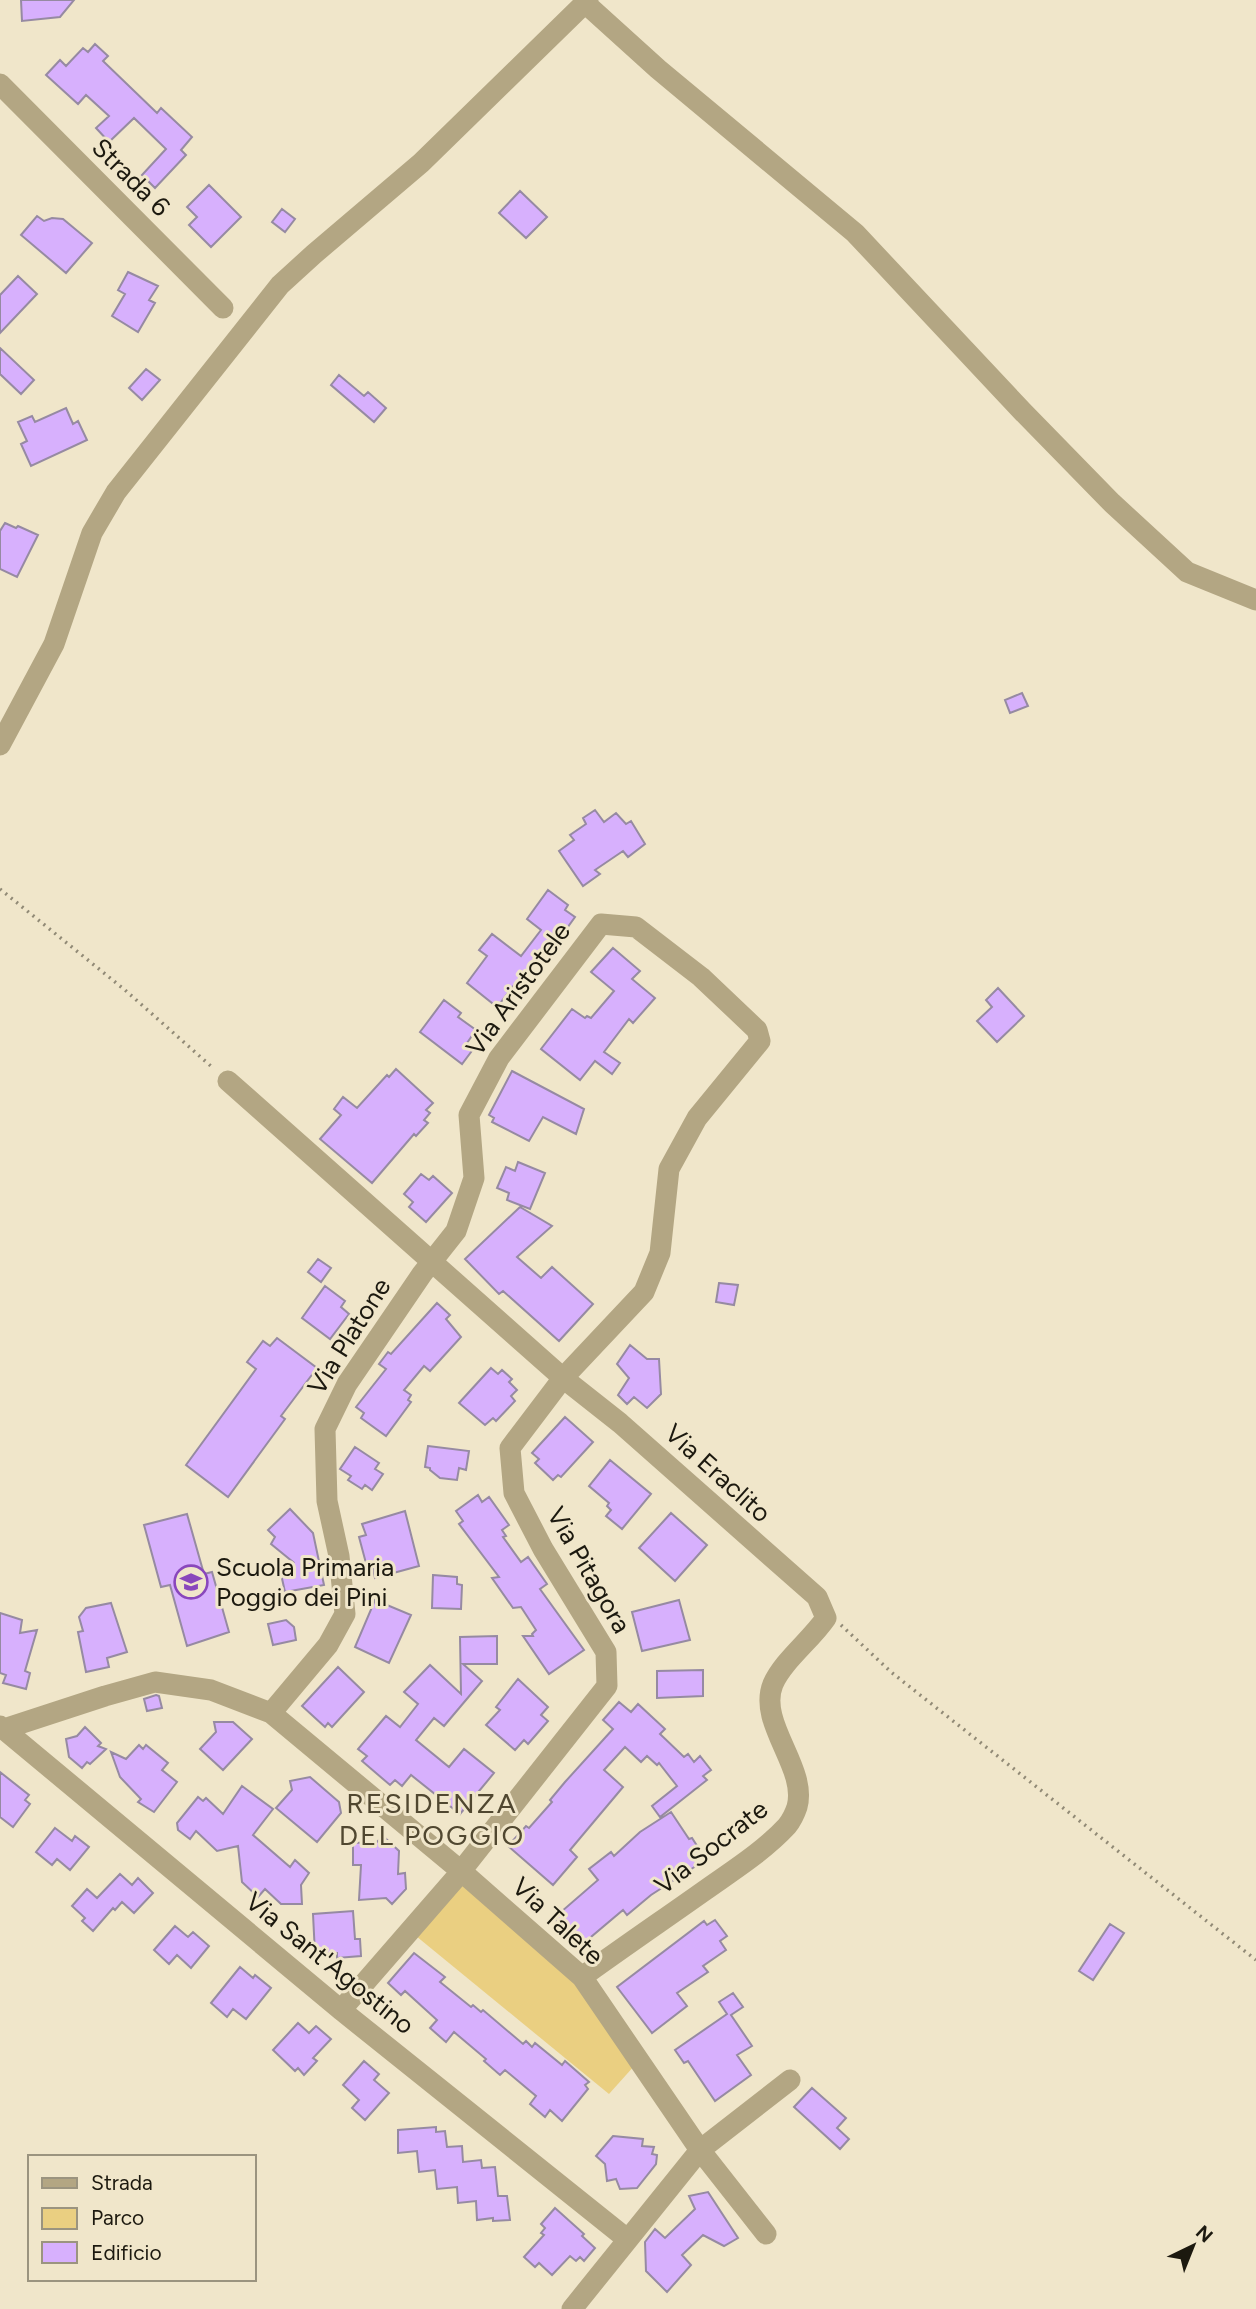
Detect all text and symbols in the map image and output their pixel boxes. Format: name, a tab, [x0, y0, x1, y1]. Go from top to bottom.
street label: Strada 6	[85, 131, 177, 223]
street label: Via Aristotele	[459, 916, 577, 1062]
street label: Via Platone	[301, 1272, 397, 1400]
street label: Via Eraclito	[658, 1417, 778, 1529]
street label: Via Pitagora	[540, 1501, 638, 1639]
place label: Scuola Primaria Poggio dei Pini	[216, 1551, 394, 1613]
school or university icon: Scuola Primaria Poggio dei Pini	[172, 1563, 210, 1601]
district label: RESIDENZA DEL POGGIO	[339, 1786, 525, 1852]
street label: Via Socrate	[648, 1793, 774, 1901]
street label: Via Talete	[506, 1871, 610, 1971]
street label: Via Sant'Agostino	[239, 1885, 421, 2041]
legend	[28, 2155, 256, 2281]
text: Strada	[91, 2170, 153, 2195]
text: Parco	[91, 2205, 144, 2230]
north arrow	[1158, 2211, 1228, 2281]
text: N	[1191, 2221, 1217, 2247]
text: Edificio	[91, 2240, 162, 2265]

